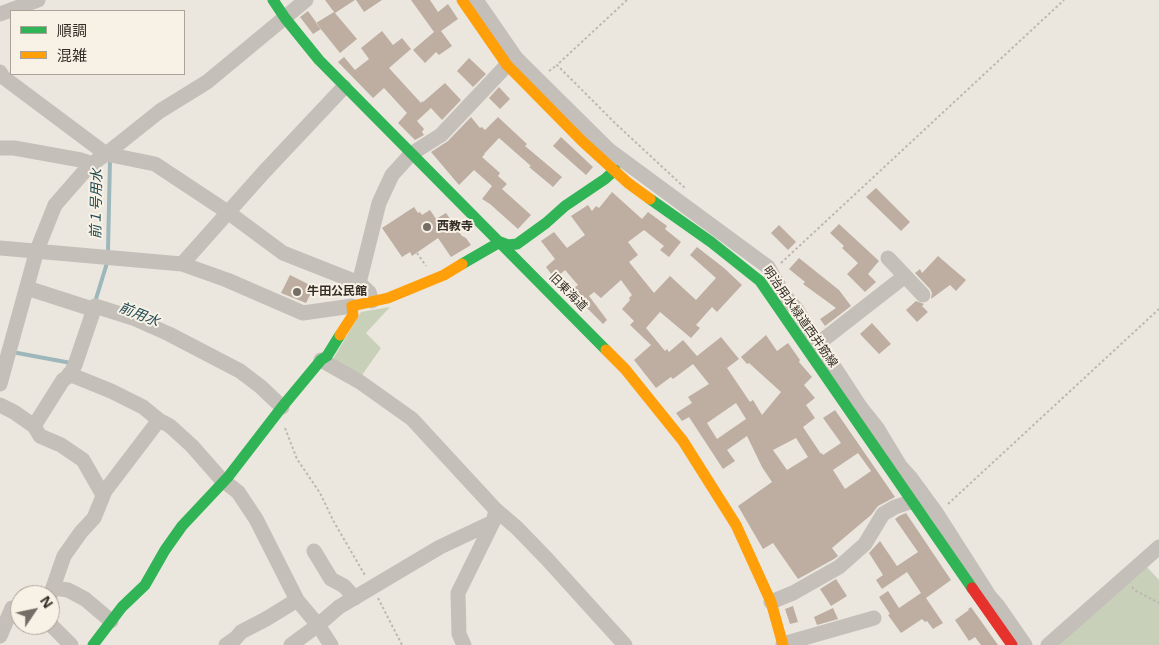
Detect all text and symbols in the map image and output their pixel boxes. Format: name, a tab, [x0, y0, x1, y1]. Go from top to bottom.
legend	[10, 10, 185, 75]
text: 順調	[57, 20, 87, 40]
text: 混雑	[57, 45, 87, 65]
water label: 前１号用水	[88, 169, 106, 239]
place label: 西教寺	[437, 220, 473, 234]
marker: 西教寺	[421, 221, 433, 233]
street label: 明治用水緑道西井筋線	[760, 264, 840, 370]
street label: 旧東海道	[546, 270, 590, 314]
place label: 牛田公民館	[307, 285, 367, 299]
marker: 牛田公民館	[291, 286, 303, 298]
water label: 前用水	[116, 299, 162, 331]
north arrow	[10, 585, 60, 635]
text: N	[36, 592, 58, 612]

